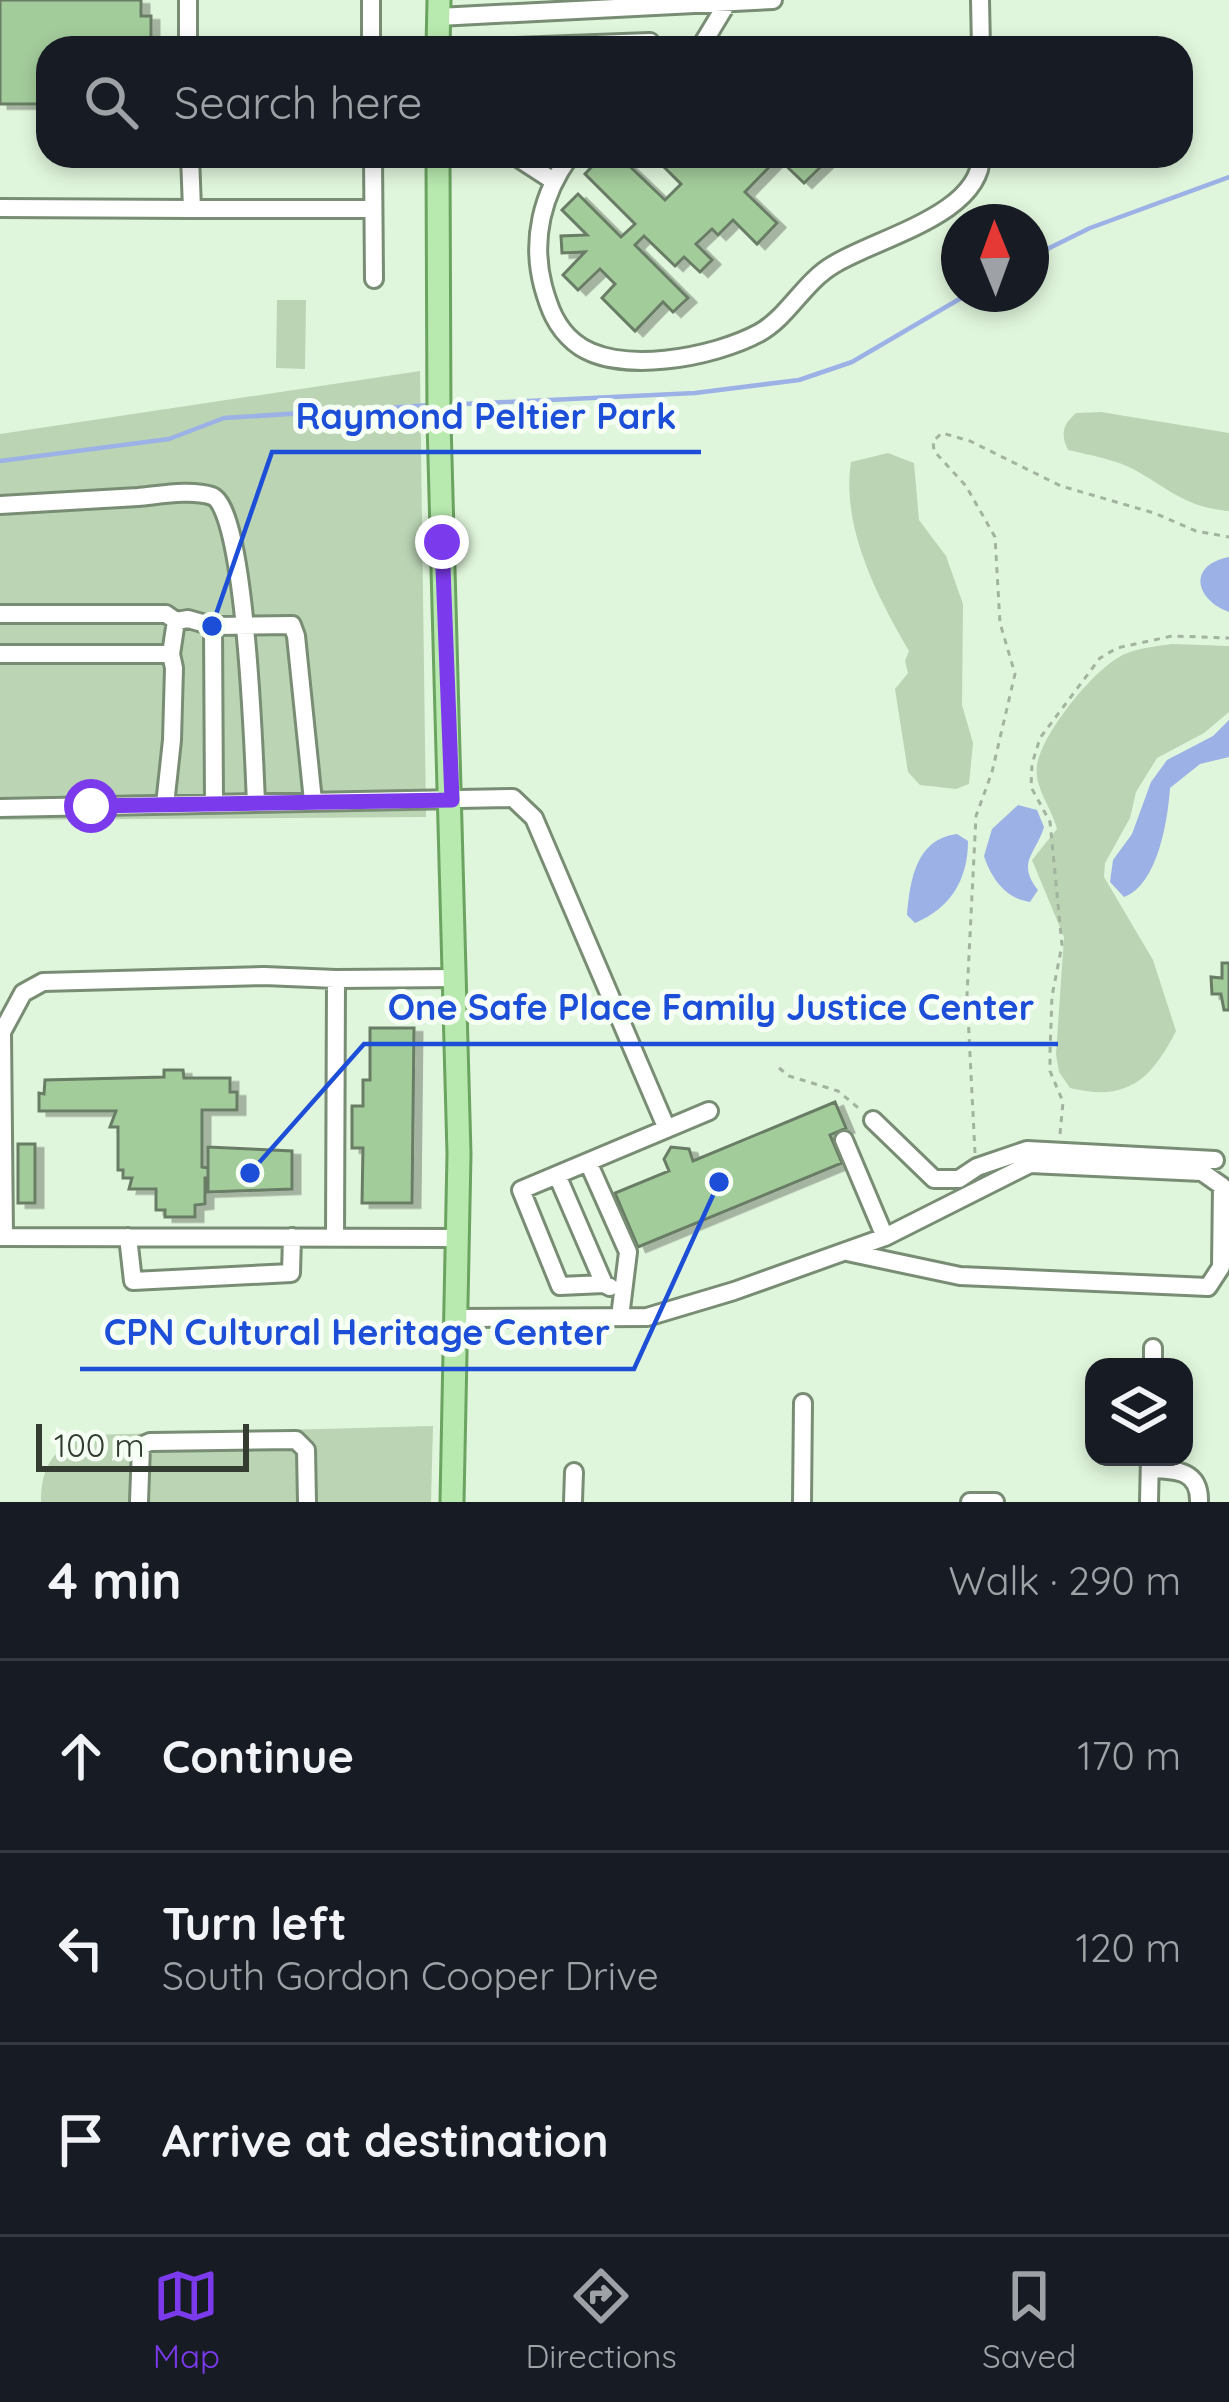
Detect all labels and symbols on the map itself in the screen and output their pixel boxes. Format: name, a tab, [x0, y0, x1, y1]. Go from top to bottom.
north arrow	[941, 204, 1049, 312]
callout: Raymond Peltier Park	[272, 380, 701, 452]
text: Raymond Peltier Park	[295, 393, 677, 438]
route end	[415, 515, 469, 569]
route start	[64, 779, 118, 833]
callout: One Safe Place Family Justice Center	[364, 972, 1058, 1044]
text: One Safe Place Family Justice Center	[388, 984, 1034, 1029]
callout: CPN Cultural Heritage Center	[80, 1297, 634, 1369]
text: CPN Cultural Heritage Center	[104, 1309, 610, 1354]
scale bar	[36, 1418, 249, 1471]

